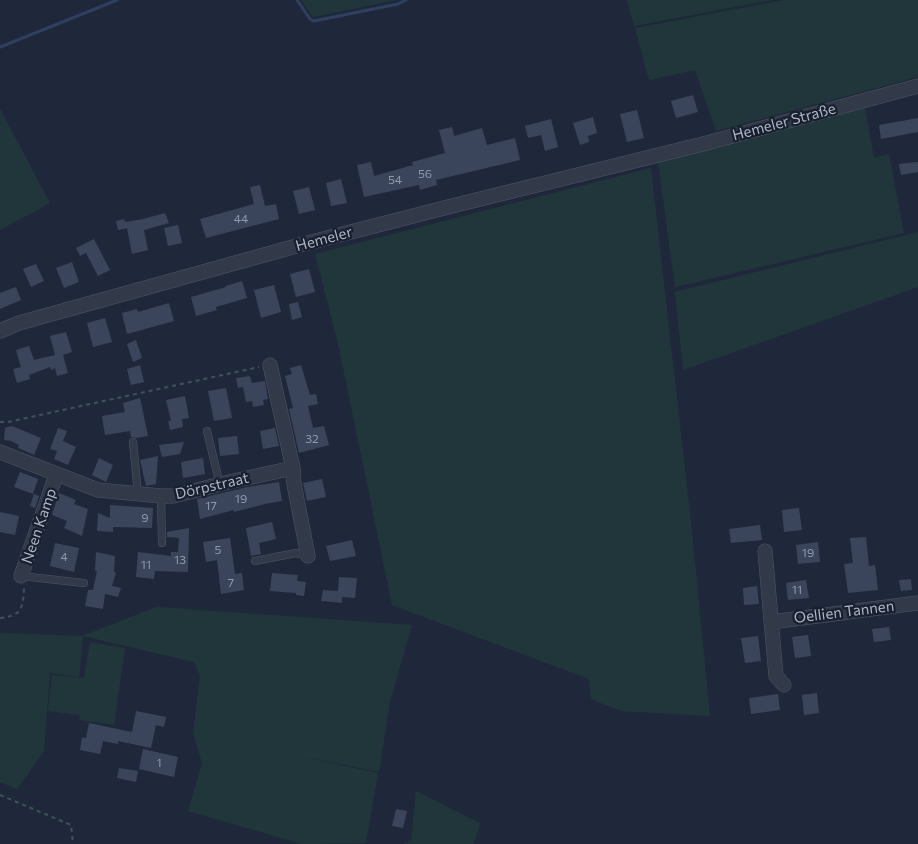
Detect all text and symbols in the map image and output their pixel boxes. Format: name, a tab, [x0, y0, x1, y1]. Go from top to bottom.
street label: Hemeler Straße	[730, 100, 838, 144]
house number: 56	[418, 167, 432, 181]
house number: 54	[388, 173, 402, 187]
house number: 44	[234, 212, 248, 226]
street label: Hemeler	[294, 223, 354, 255]
house number: 32	[305, 432, 319, 446]
street label: Dörpstraat	[173, 469, 251, 503]
street label: Neen Kamp	[18, 486, 60, 566]
house number: 19	[235, 492, 247, 506]
house number: 17	[205, 499, 217, 513]
house number: 9	[141, 511, 149, 525]
house number: 5	[215, 543, 221, 557]
house number: 19	[802, 546, 814, 560]
house number: 4	[60, 550, 68, 564]
house number: 13	[174, 553, 186, 567]
house number: 11	[141, 558, 151, 572]
house number: 7	[228, 576, 234, 590]
house number: 11	[792, 583, 802, 597]
street label: Oellien Tannen	[793, 597, 895, 627]
house number: 1	[156, 756, 162, 770]

